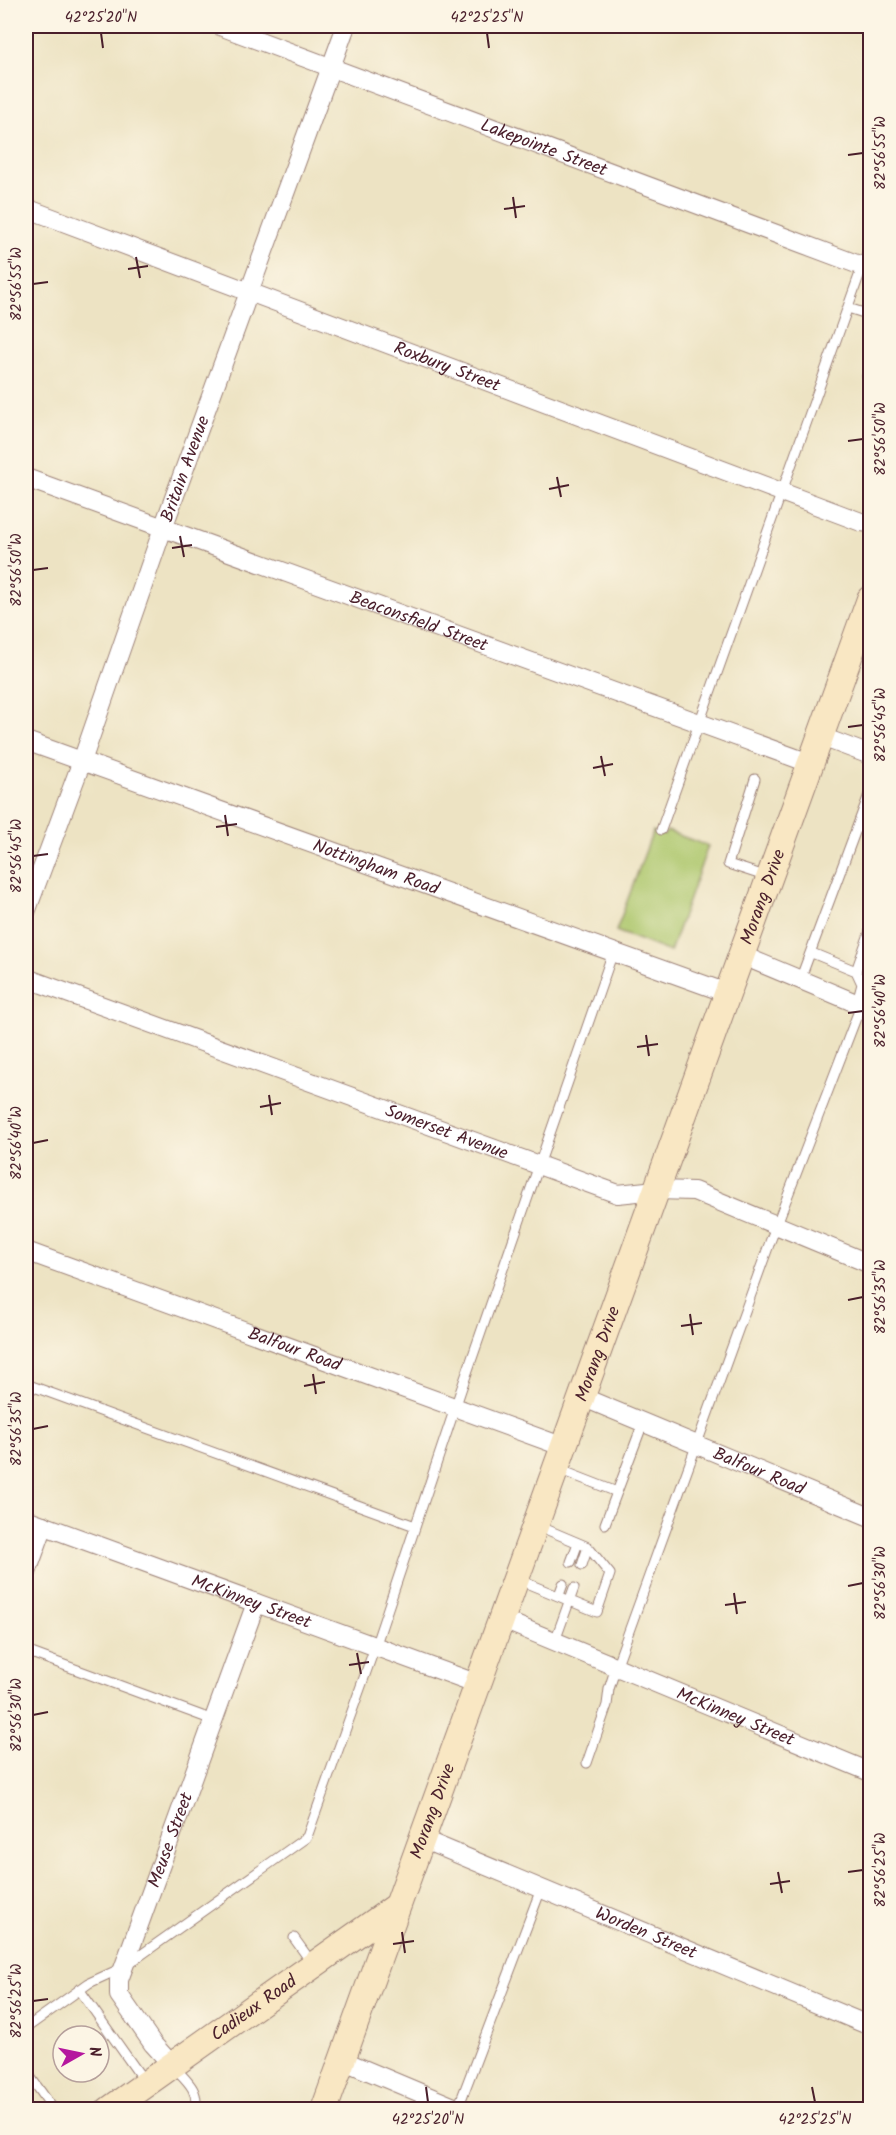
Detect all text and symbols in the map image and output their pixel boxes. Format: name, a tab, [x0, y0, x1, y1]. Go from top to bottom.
text: 42°25'20"N	[65, 6, 137, 30]
text: 42°25'25"N	[451, 6, 523, 30]
street label: Lakepointe Street	[476, 112, 612, 186]
text: 82°56'55"W	[869, 116, 893, 190]
text: 82°56'55"W	[5, 247, 29, 321]
street label: Roxbury Street	[389, 335, 505, 401]
text: 82°56'50"W	[869, 402, 893, 476]
street label: Britain Avenue	[153, 412, 219, 526]
text: 82°56'50"W	[5, 533, 29, 607]
street label: Beaconsfield Street	[345, 584, 493, 661]
text: 82°56'45"W	[869, 688, 893, 762]
text: 82°56'45"W	[5, 819, 29, 893]
street label: Nottingham Road	[308, 832, 444, 905]
street label: Morang Drive	[733, 845, 794, 949]
text: 82°56'40"W	[869, 974, 893, 1048]
street label: Somerset Avenue	[381, 1097, 512, 1169]
text: 82°56'40"W	[5, 1106, 29, 1180]
text: 82°56'35"W	[869, 1259, 893, 1334]
street label: Morang Drive	[568, 1303, 629, 1406]
street label: Balfour Road	[244, 1320, 346, 1381]
text: 82°56'35"W	[5, 1391, 29, 1466]
street label: Balfour Road	[708, 1440, 810, 1505]
text: 82°56'30"W	[869, 1546, 893, 1620]
street label: McKinney Street	[187, 1568, 316, 1638]
text: 82°56'30"W	[5, 1678, 29, 1752]
street label: McKinney Street	[671, 1680, 800, 1756]
street label: Morang Drive	[403, 1760, 464, 1863]
street label: Meuse Street	[141, 1788, 202, 1892]
text: 82°56'25"W	[869, 1832, 893, 1907]
street label: Worden Street	[590, 1900, 702, 1969]
text: 82°56'25"W	[5, 1963, 29, 2038]
street label: Cadieux Road	[205, 1967, 304, 2050]
north arrow	[51, 2024, 111, 2084]
text: N	[81, 2045, 107, 2059]
text: 42°25'20"N	[392, 2108, 464, 2132]
text: 42°25'25"N	[779, 2108, 851, 2132]

